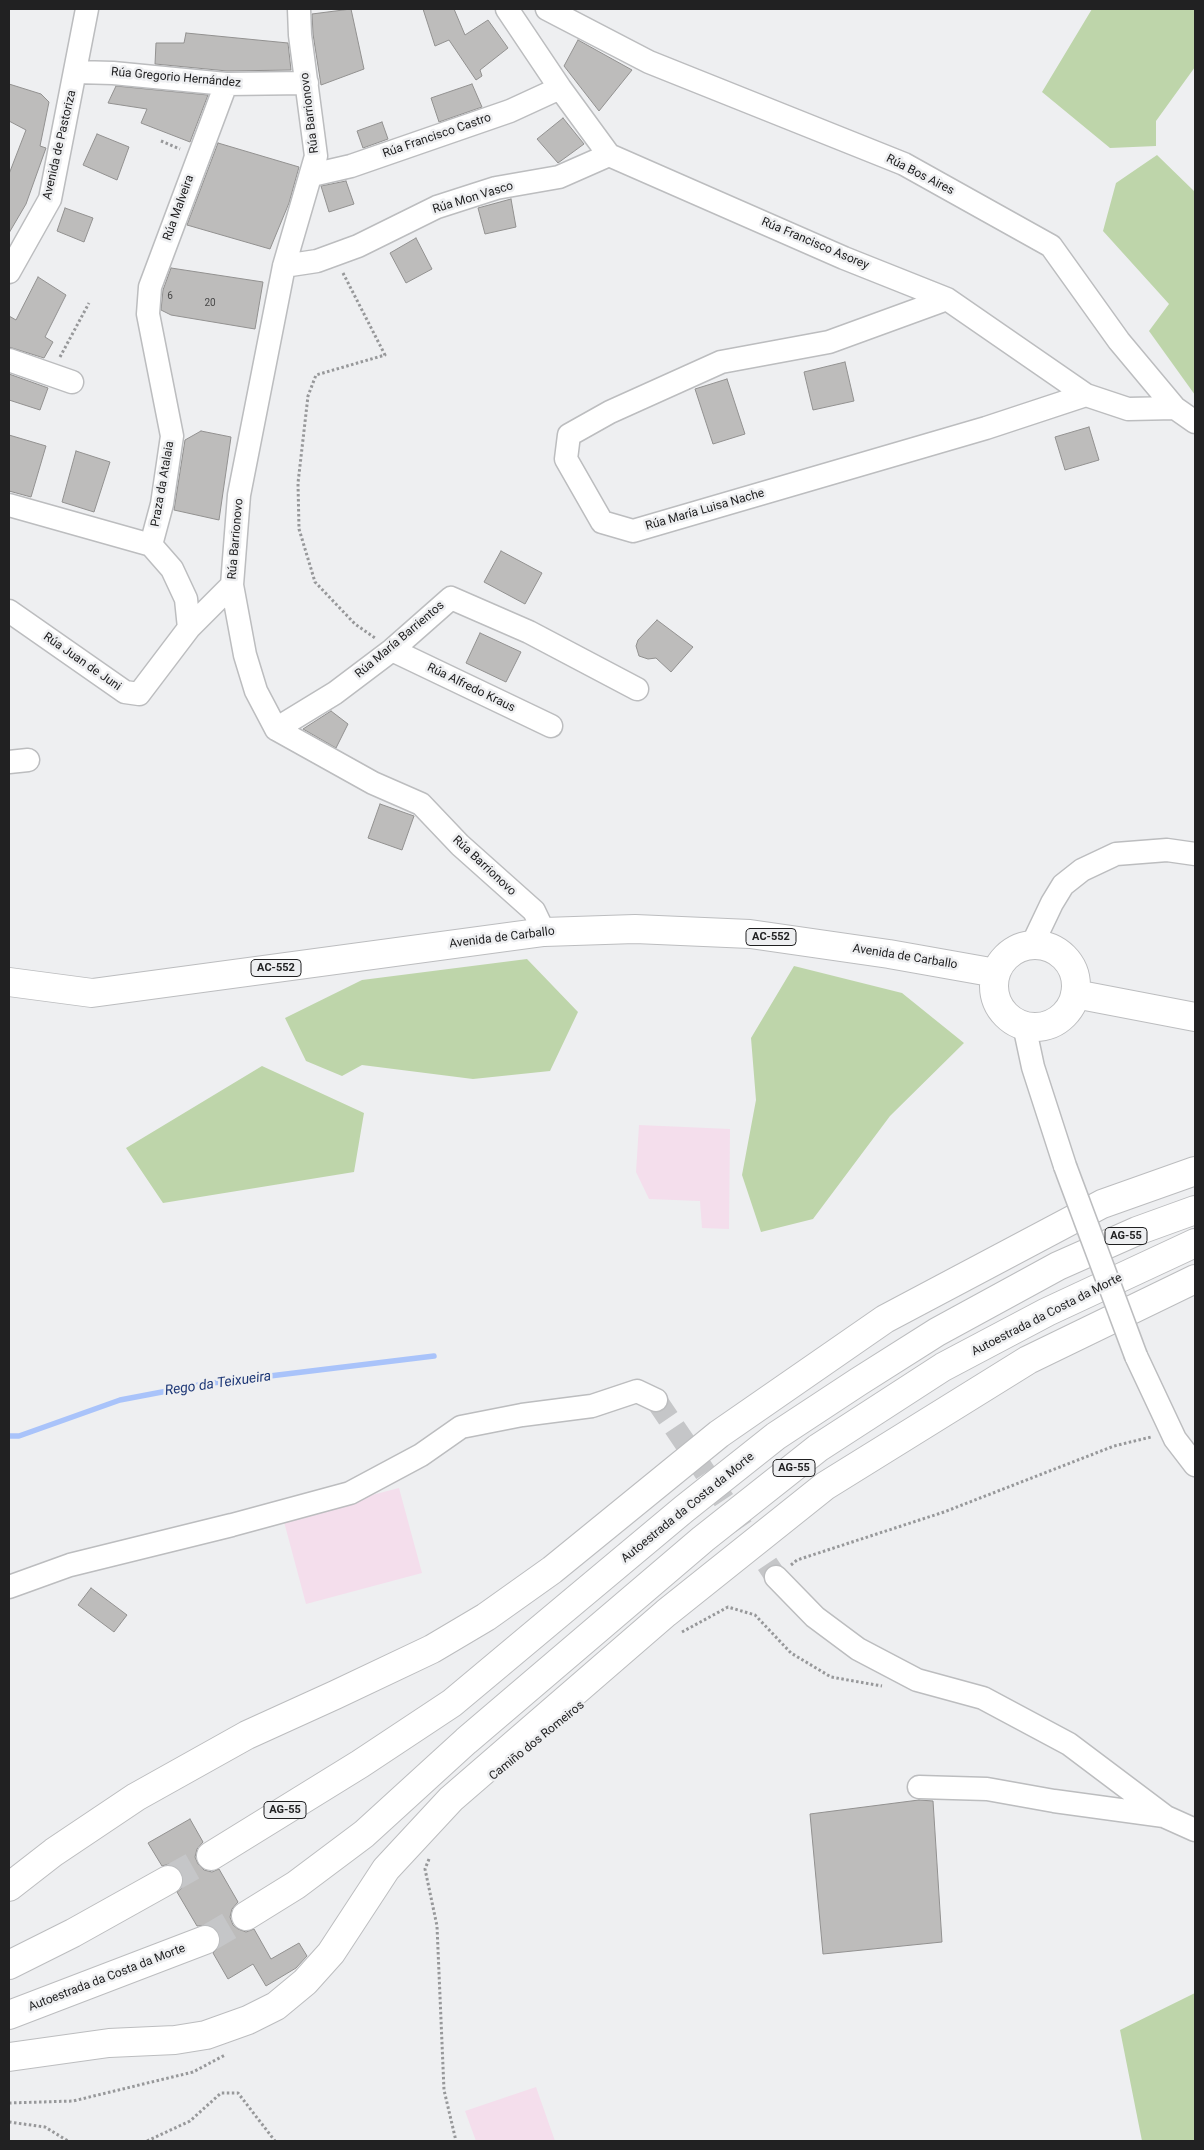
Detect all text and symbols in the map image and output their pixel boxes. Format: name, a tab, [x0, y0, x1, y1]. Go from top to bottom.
street label: Rúa Gregorio Hernández	[110, 65, 242, 91]
street label: Rúa Barrionovo	[298, 72, 322, 154]
street label: Avenida de Pastoriza	[40, 89, 80, 201]
street label: Rúa Francisco Castro	[381, 111, 493, 161]
street label: Rúa Bos Aires	[884, 152, 956, 198]
street label: Rúa Malveira	[160, 173, 198, 243]
street label: Rúa Mon Vasco	[431, 179, 515, 217]
street label: Rúa Francisco Asorey	[759, 215, 871, 273]
house number: 6	[167, 290, 173, 302]
house number: 20	[204, 297, 216, 309]
street label: Praza da Atalaia	[148, 440, 178, 528]
street label: Rúa María Luisa Nache	[644, 486, 766, 534]
street label: Rúa Barrionovo	[225, 498, 247, 580]
street label: Rúa María Barrientos	[352, 599, 448, 681]
street label: Rúa Juan de Juni	[40, 630, 124, 694]
street label: Rúa Alfredo Kraus	[425, 660, 517, 716]
street label: Rúa Barrionovo	[449, 833, 519, 899]
street label: Avenida de Carballo	[449, 924, 555, 952]
road number: AC-552	[746, 929, 796, 946]
street label: Avenida de Carballo	[852, 942, 958, 972]
road number: AC-552	[251, 960, 301, 976]
road number: AG-55	[1105, 1228, 1147, 1244]
street label: Autoestrada da Costa da Morte	[969, 1271, 1125, 1359]
water label: Rego da Teixueira	[164, 1368, 272, 1400]
street label: Autoestrada da Costa da Morte	[619, 1450, 757, 1566]
road number: AG-55	[773, 1460, 815, 1476]
street label: Camiño dos Romeiros	[487, 1698, 587, 1784]
road number: AG-55	[264, 1802, 306, 1818]
street label: Autoestrada da Costa da Morte	[26, 1941, 188, 2015]

